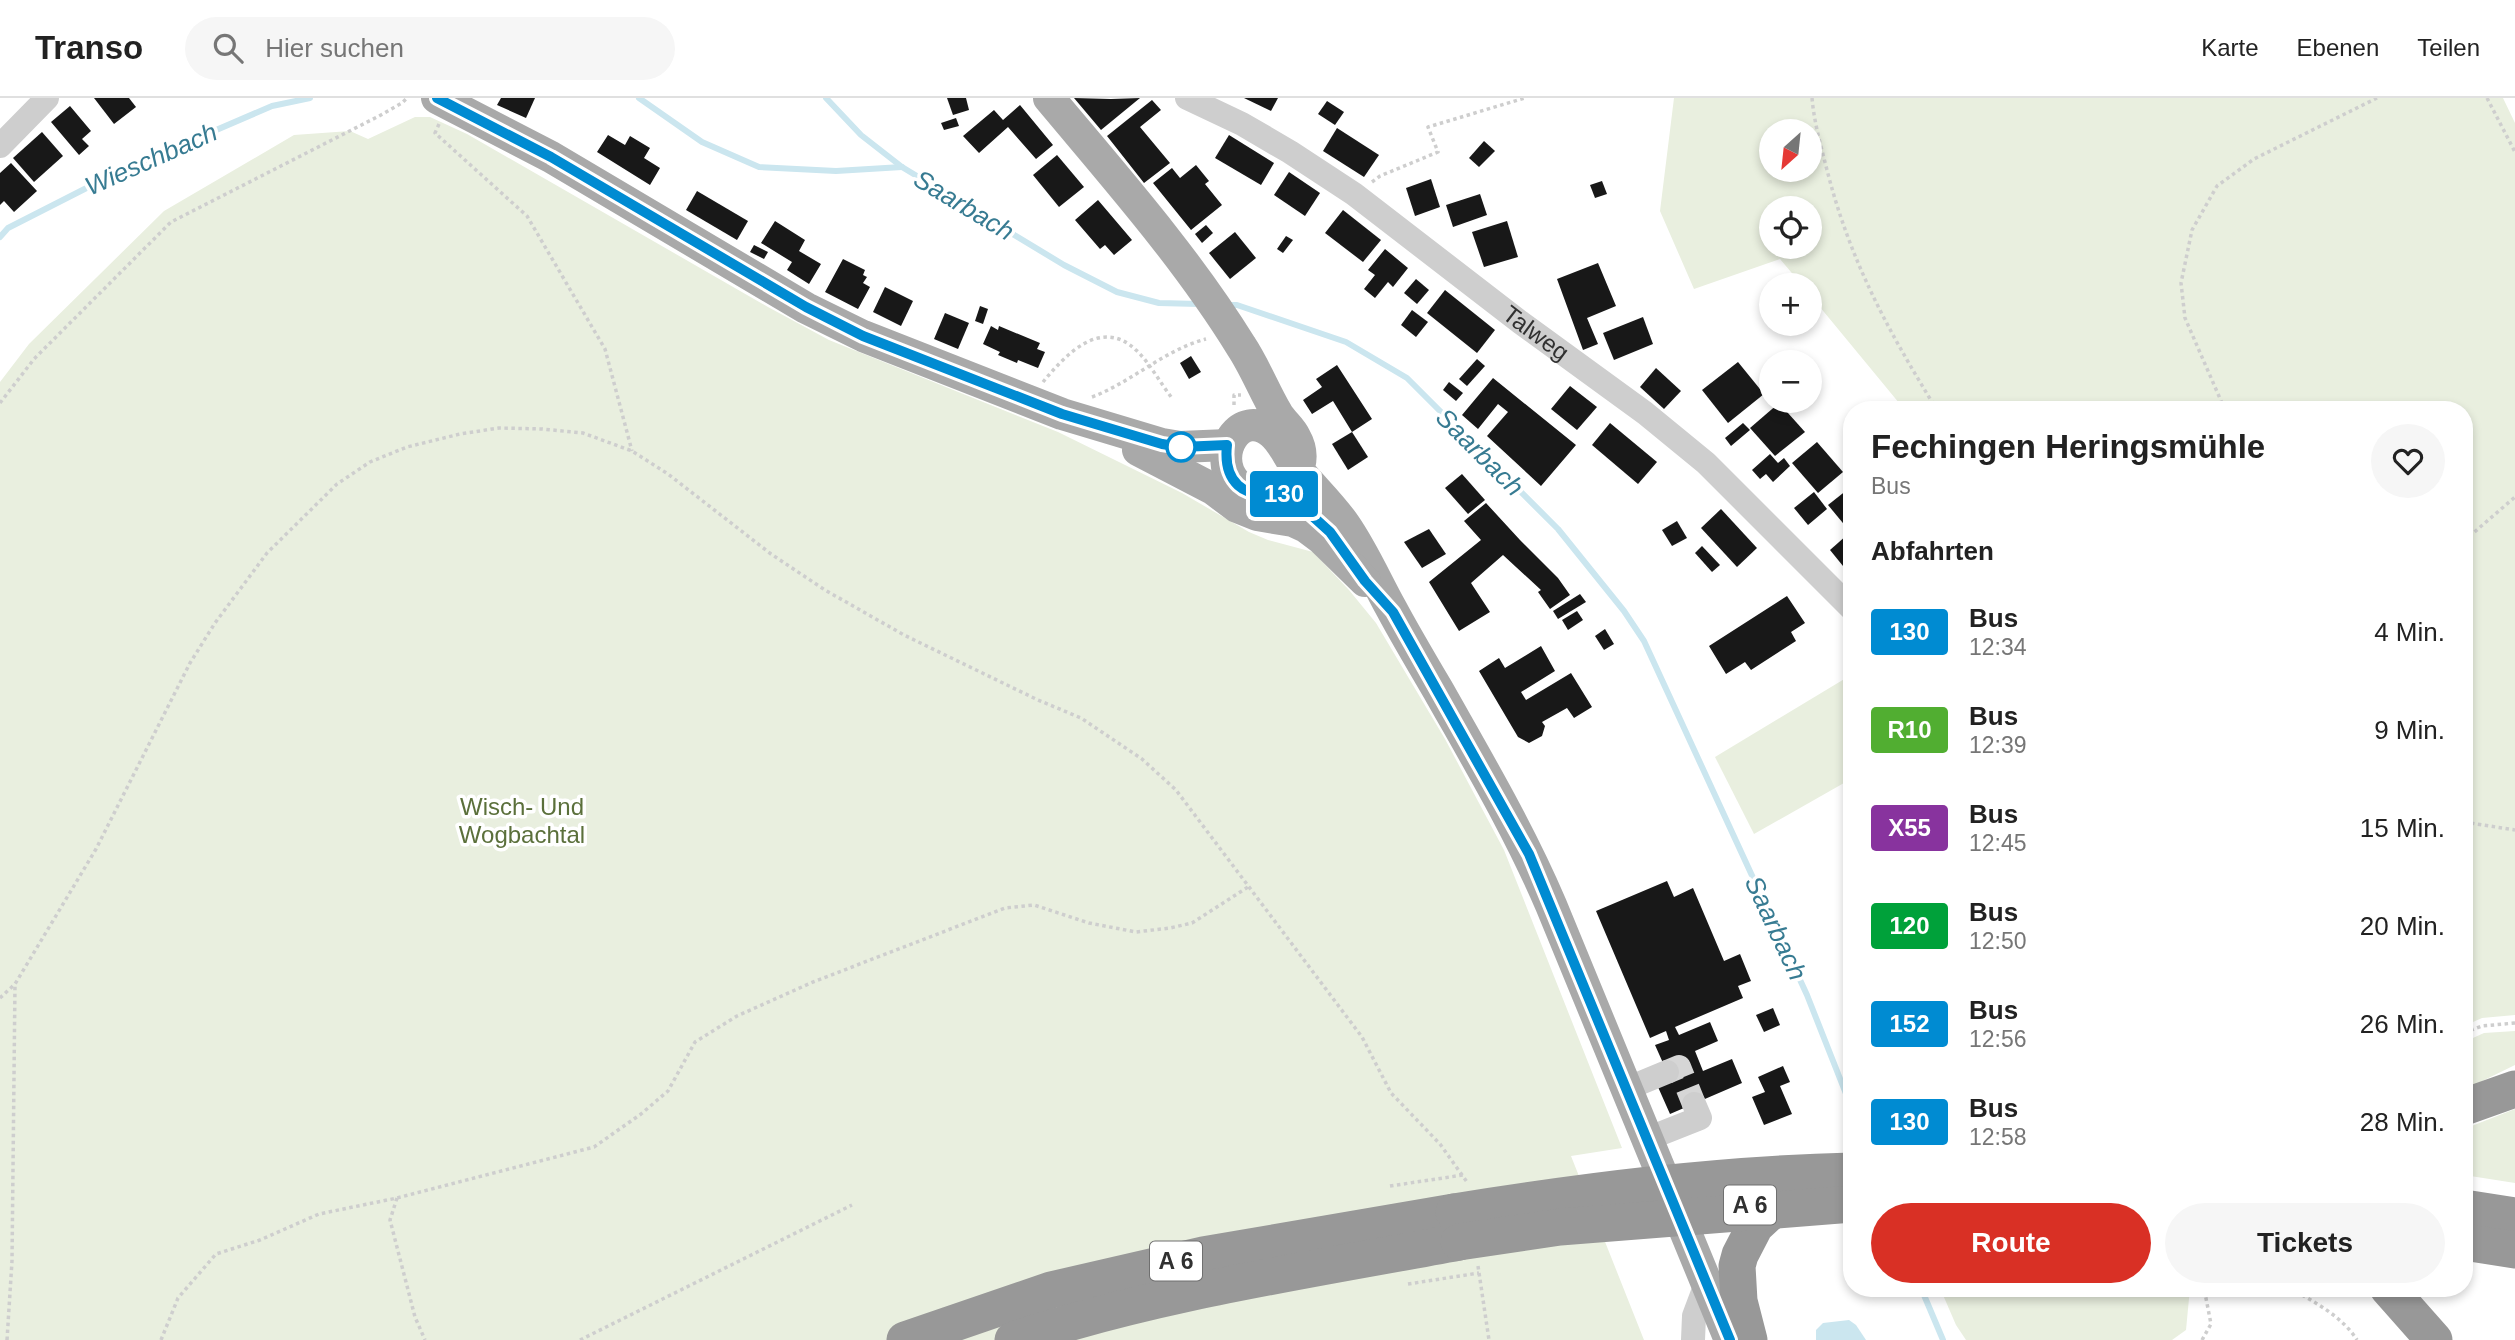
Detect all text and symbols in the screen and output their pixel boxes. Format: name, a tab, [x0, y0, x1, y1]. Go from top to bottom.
search box	[185, 17, 675, 80]
text: Transo	[35, 29, 143, 66]
icon: search	[209, 29, 247, 67]
text: Hier suchen	[265, 33, 404, 63]
text: Karte	[2201, 34, 2259, 61]
text: Ebenen	[2297, 34, 2379, 61]
text: Teilen	[2417, 34, 2480, 61]
water label: Wieschbach	[80, 117, 222, 201]
north arrow	[1759, 119, 1822, 182]
map controls	[1759, 119, 1822, 413]
water label: Saarbach	[909, 163, 1019, 247]
button: locate	[1759, 196, 1822, 259]
button: +	[1759, 273, 1822, 336]
street label: Talweg	[1498, 300, 1574, 366]
button: −	[1759, 350, 1822, 413]
water label: Saarbach	[1430, 402, 1530, 502]
button: heart	[2371, 424, 2445, 498]
text: Fechingen Heringsmühle	[1871, 428, 2265, 465]
unlabelled marker	[1166, 432, 1196, 462]
line badge: 130	[1244, 471, 1324, 517]
text: Bus	[1871, 473, 1911, 499]
text: 130	[1264, 480, 1304, 507]
text: Abfahrten	[1871, 536, 1994, 566]
text: Bus	[1969, 603, 2018, 633]
text: 4 Min.	[2374, 617, 2445, 647]
text: 130	[1889, 618, 1930, 645]
text: 12:34	[1969, 634, 2027, 660]
text: Bus	[1969, 701, 2018, 731]
text: 9 Min.	[2374, 715, 2445, 745]
text: R10	[1887, 716, 1932, 743]
text: 12:39	[1969, 732, 2027, 758]
park label: Wisch- Und Wogbachtal	[459, 793, 585, 848]
text: Bus	[1969, 799, 2018, 829]
text: 15 Min.	[2360, 813, 2445, 843]
text: X55	[1888, 814, 1931, 841]
text: 12:45	[1969, 830, 2027, 856]
water label: Saarbach	[1739, 871, 1813, 985]
text: Bus	[1969, 897, 2018, 927]
text: 20 Min.	[2360, 911, 2445, 941]
text: 120	[1889, 912, 1930, 939]
text: 12:50	[1969, 928, 2027, 954]
text: Bus	[1969, 995, 2018, 1025]
text: 26 Min.	[2360, 1009, 2445, 1039]
text: 152	[1889, 1010, 1930, 1037]
text: 12:56	[1969, 1026, 2027, 1052]
text: Bus	[1969, 1093, 2018, 1123]
text: 28 Min.	[2360, 1107, 2445, 1137]
text: 130	[1889, 1108, 1930, 1135]
text: 12:58	[1969, 1124, 2027, 1150]
road number: A 6	[1724, 1186, 1776, 1224]
button: Route	[1871, 1203, 2151, 1283]
button: Tickets	[2165, 1203, 2445, 1283]
road number: A 6	[1150, 1242, 1202, 1280]

